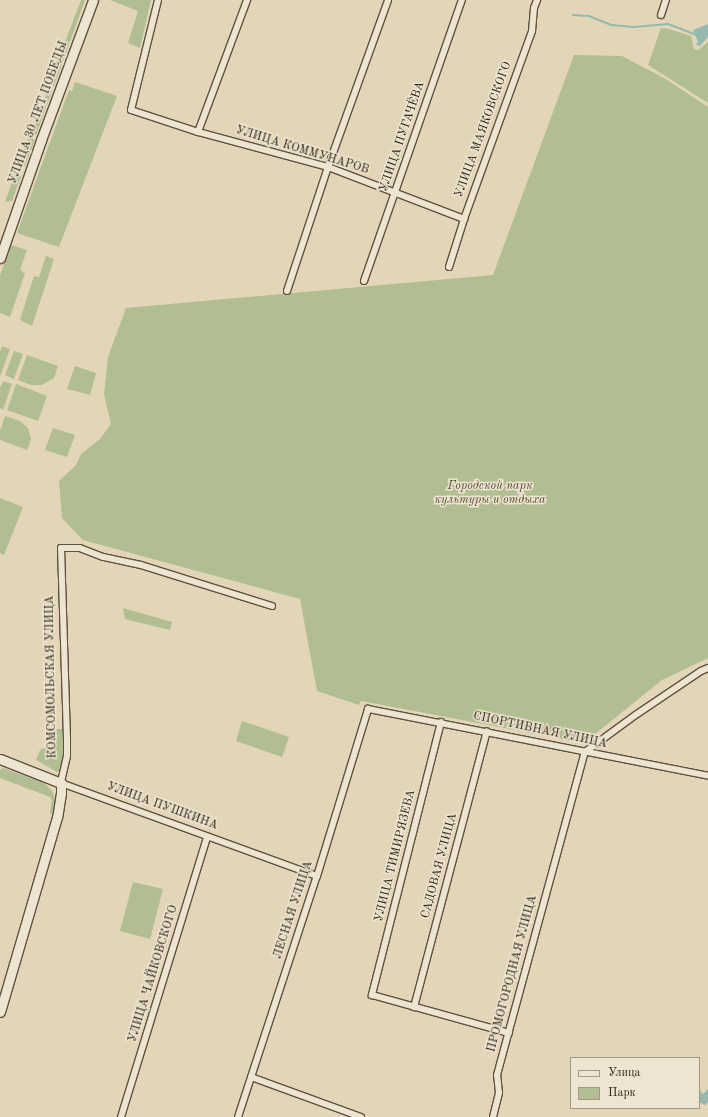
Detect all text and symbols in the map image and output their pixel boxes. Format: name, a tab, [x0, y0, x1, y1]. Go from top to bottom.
street label: УЛИЦА 30 ЛЕТ ПОБЕДЫ	[6, 40, 72, 186]
street label: УЛИЦА МАЯКОВСКОГО	[453, 60, 515, 200]
street label: УЛИЦА ПУГАЧЁВА	[377, 80, 429, 194]
street label: УЛИЦА КОММУНАРОВ	[233, 124, 371, 178]
park label: Городской парк культуры и отдыха	[434, 480, 546, 508]
street label: КОМСОМОЛЬСКАЯ УЛИЦА	[43, 595, 61, 759]
street label: СПОРТИВНАЯ УЛИЦА	[472, 710, 608, 752]
street label: УЛИЦА ПУШКИНА	[104, 780, 220, 834]
street label: УЛИЦА ТИМИРЯЗЕВА	[373, 788, 419, 924]
street label: САДОВАЯ УЛИЦА	[419, 812, 461, 920]
street label: ЛЕСНАЯ УЛИЦА	[271, 859, 317, 961]
street label: ПРОМОГОРОДНАЯ УЛИЦА	[485, 894, 541, 1054]
street label: УЛИЦА ЧАЙКОВСКОГО	[126, 904, 182, 1044]
legend	[570, 1057, 700, 1109]
text: Улица	[608, 1067, 641, 1079]
text: Парк	[608, 1087, 636, 1099]

